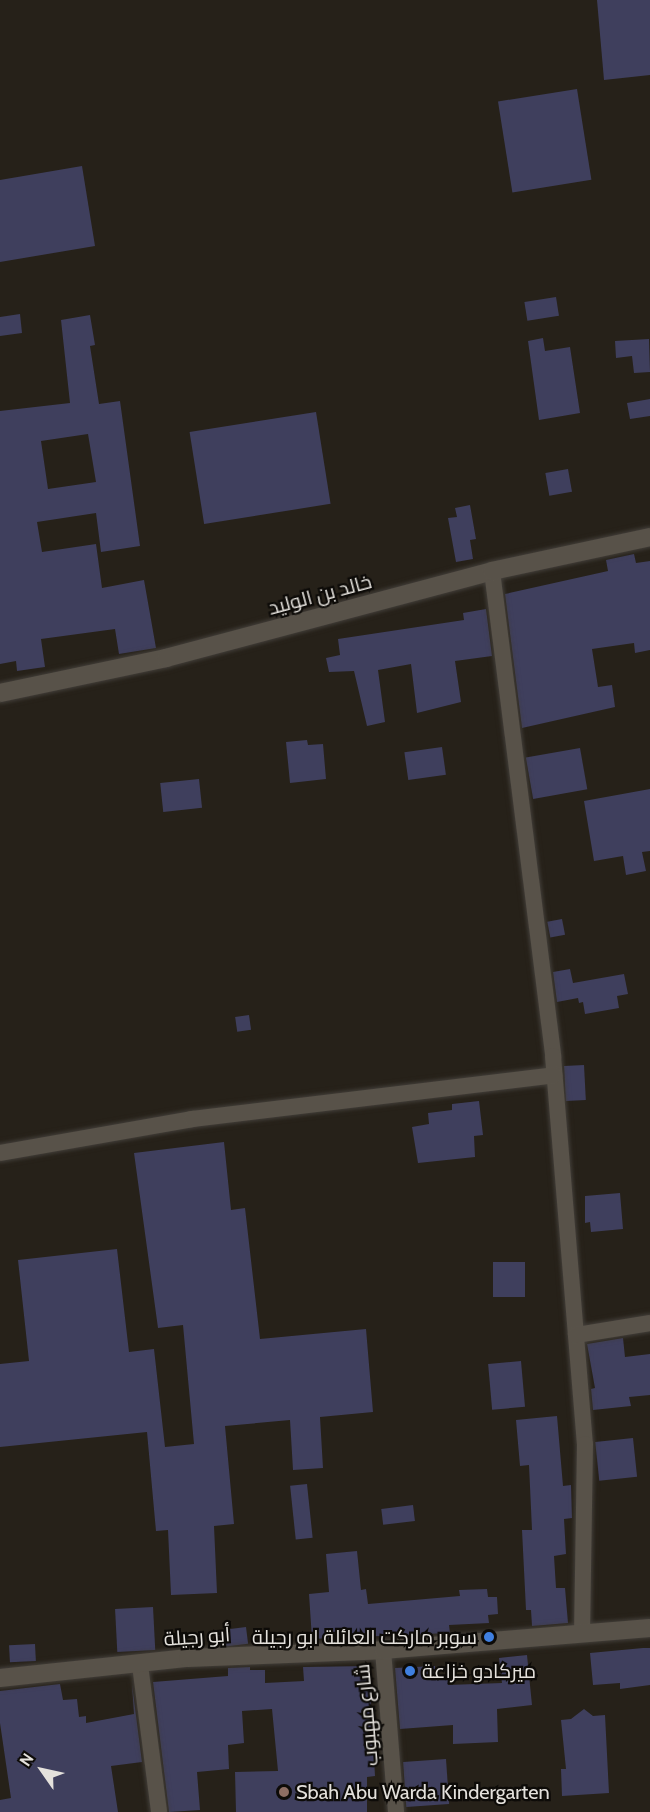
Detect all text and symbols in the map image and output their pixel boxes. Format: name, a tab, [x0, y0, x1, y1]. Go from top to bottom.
street label: خالد بن الوليد	[266, 570, 374, 620]
street label: أبو رجيلة	[163, 1623, 231, 1651]
place label: سوبر ماركت العائلة ابو رجيلة	[252, 1625, 477, 1649]
marker: سوبر ماركت العائلة ابو رجيلة	[482, 1630, 496, 1644]
place label: ميركادو خزاعة	[422, 1659, 536, 1683]
street label: شارع مهبوب	[351, 1663, 383, 1767]
marker: ميركادو خزاعة	[403, 1664, 417, 1678]
north arrow	[12, 1740, 72, 1800]
text: N	[16, 1750, 38, 1770]
place label: Sbah Abu Warda Kindergarten	[296, 1780, 550, 1804]
marker: Sbah Abu Warda Kindergarten	[277, 1785, 291, 1799]

